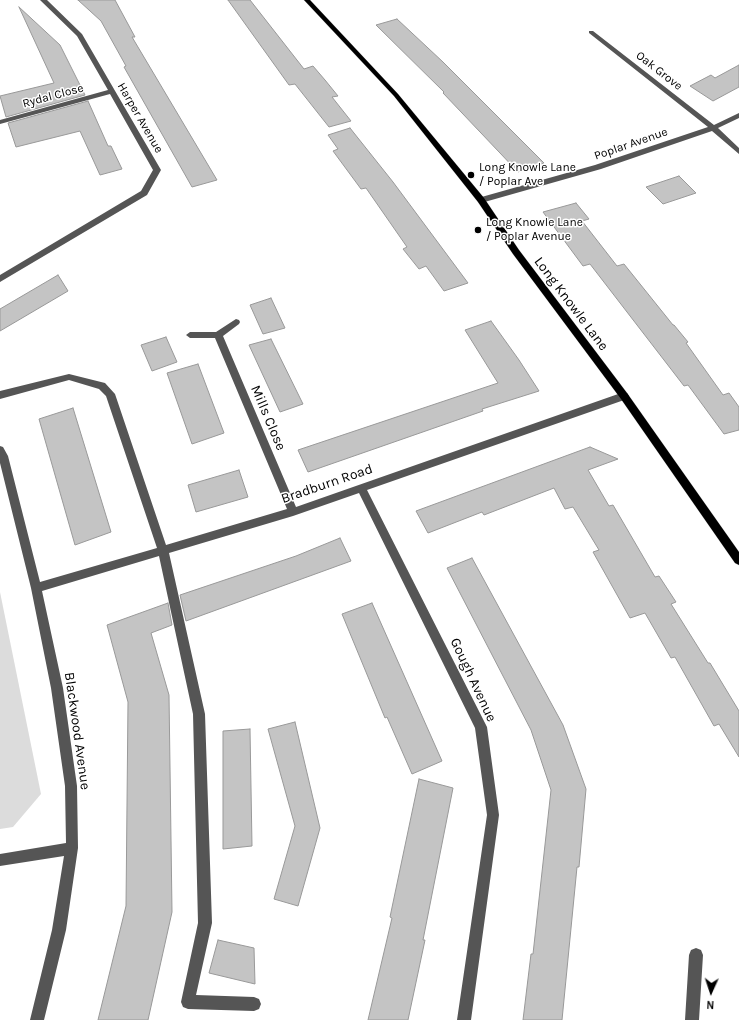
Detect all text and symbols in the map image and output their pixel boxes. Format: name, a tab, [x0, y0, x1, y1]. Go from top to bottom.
street label: Oak Grove	[633, 48, 685, 94]
street label: Harper Avenue	[114, 80, 166, 156]
street label: Rydal Close	[21, 81, 85, 111]
street label: Poplar Avenue	[592, 125, 670, 163]
place label: Long Knowle Lane / Poplar Ave	[479, 161, 576, 189]
marker: Long Knowle Lane / Poplar Ave	[466, 170, 476, 180]
place label: Long Knowle Lane / Poplar Avenue	[486, 216, 583, 244]
marker: Long Knowle Lane / Poplar Avenue	[473, 225, 483, 235]
street label: Long Knowle Lane	[530, 254, 612, 354]
street label: Mills Close	[247, 383, 289, 453]
street label: Bradburn Road	[279, 460, 375, 508]
street label: Gough Avenue	[446, 635, 500, 725]
street label: Blackwood Avenue	[60, 671, 94, 791]
north arrow	[691, 972, 731, 1012]
text: N	[706, 998, 715, 1011]

